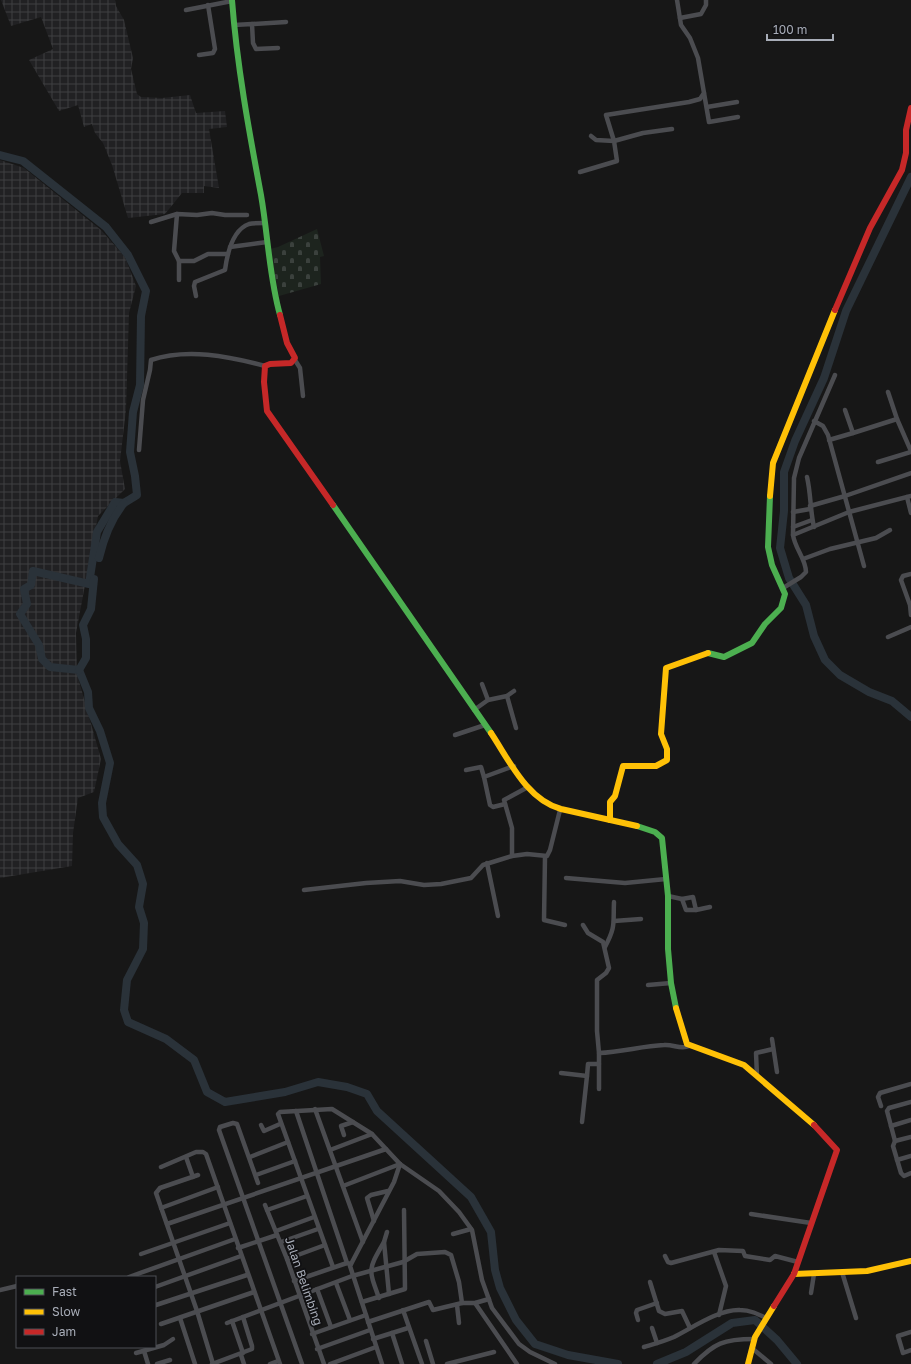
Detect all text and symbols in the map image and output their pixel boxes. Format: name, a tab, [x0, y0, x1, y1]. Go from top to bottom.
scale bar	[767, 16, 833, 42]
text: 100 m	[773, 22, 807, 37]
street label: Jalan Belimbing	[282, 1235, 326, 1327]
legend	[16, 1276, 156, 1348]
text: Fast	[52, 1284, 77, 1299]
text: Slow	[52, 1304, 80, 1319]
text: Jam	[52, 1324, 76, 1339]

